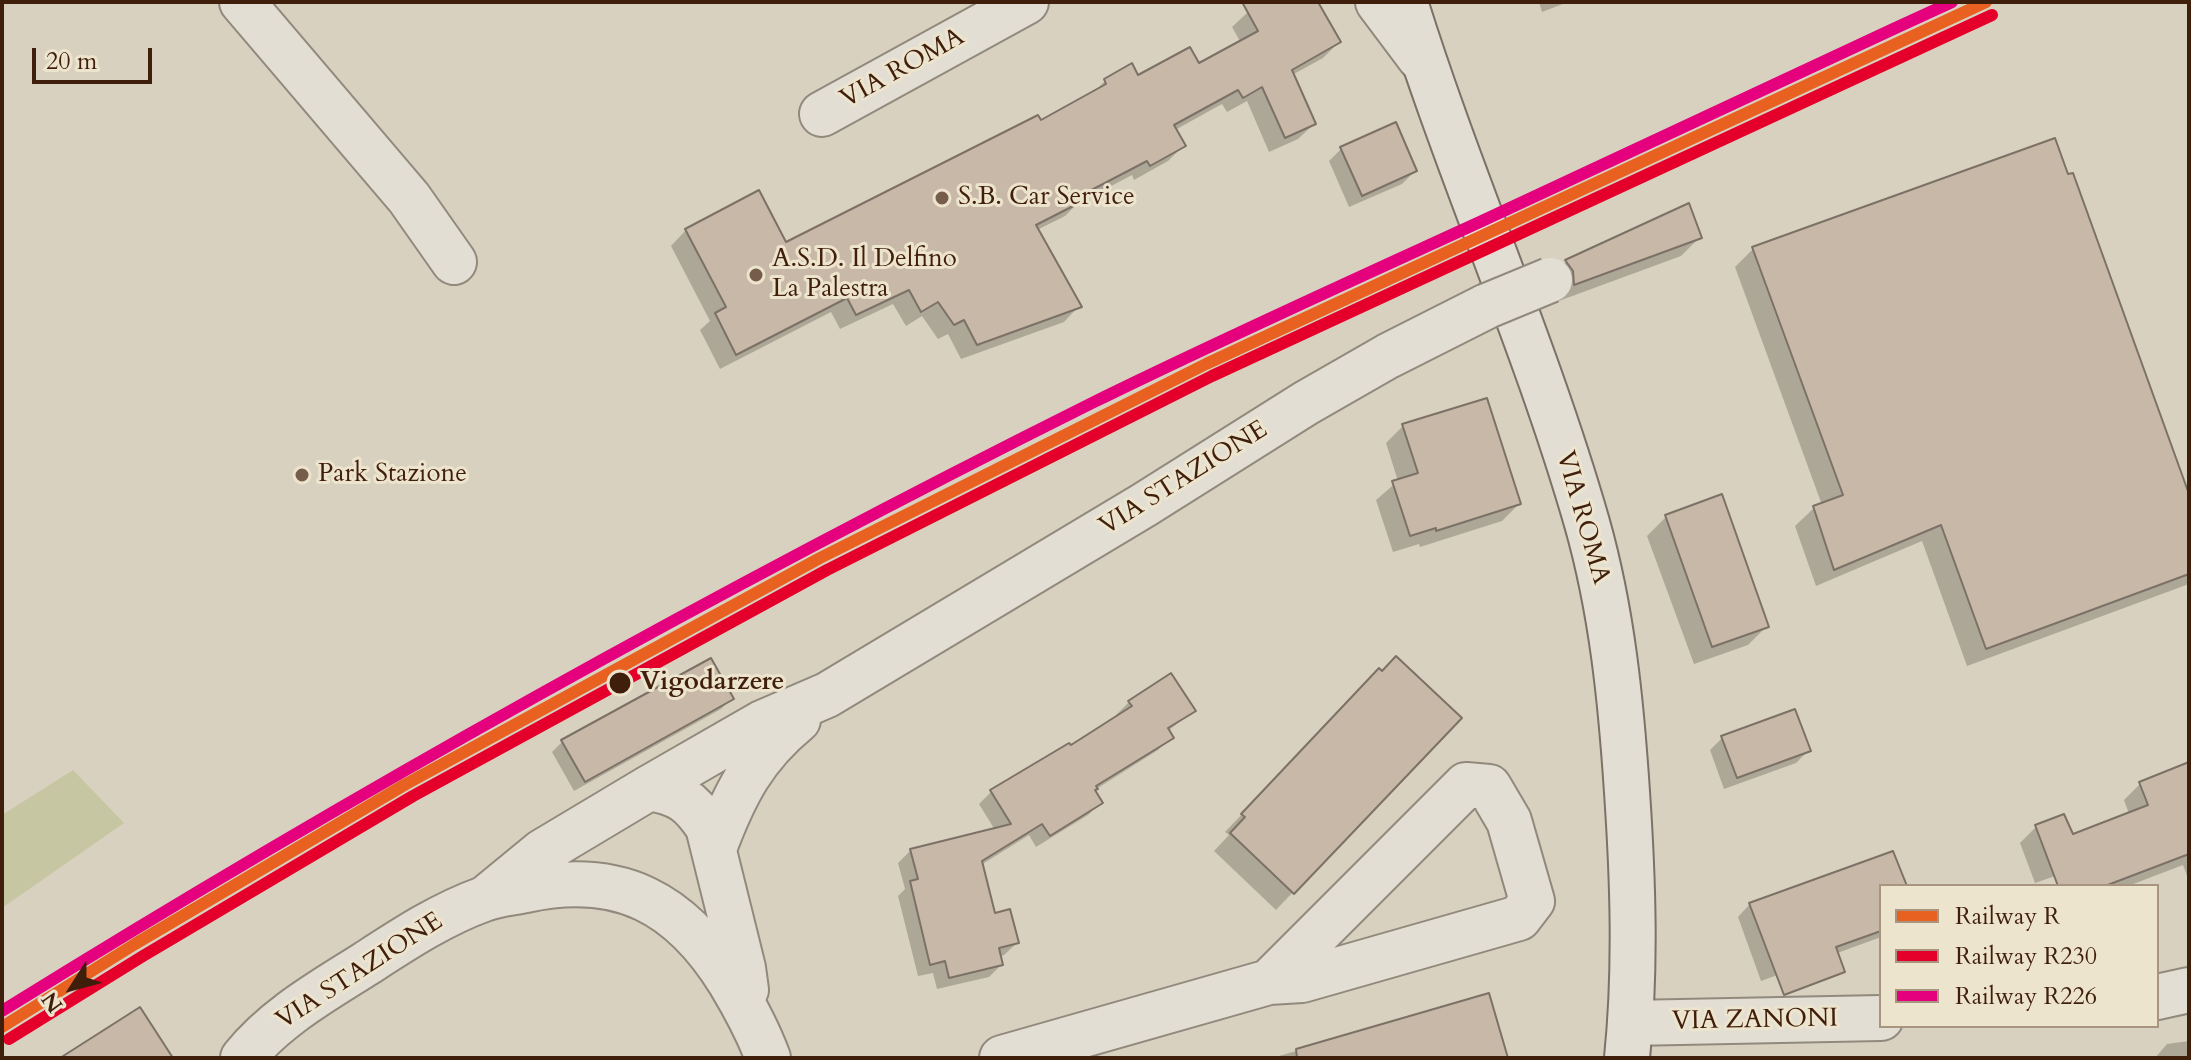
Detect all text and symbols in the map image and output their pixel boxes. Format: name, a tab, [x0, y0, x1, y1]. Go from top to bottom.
street label: VIA ROMA	[836, 22, 970, 116]
scale bar	[36, 32, 156, 82]
text: 20 m	[46, 45, 97, 78]
place label: S.B. Car Service	[958, 182, 1135, 214]
marker: S.B. Car Service	[933, 189, 951, 207]
place label: A.S.D. Il Delfino La Palestra	[772, 244, 957, 306]
marker: A.S.D. Il Delfino La Palestra	[747, 266, 765, 284]
street label: VIA STAZIONE	[1094, 415, 1274, 543]
street label: VIA ROMA	[1548, 448, 1616, 588]
place label: Park Stazione	[318, 459, 467, 491]
marker: Park Stazione	[293, 466, 311, 484]
place label: Vigodarzere	[640, 667, 784, 699]
marker: Vigodarzere	[607, 670, 633, 696]
legend	[1879, 884, 2159, 1028]
text: Railway R	[1955, 900, 2060, 933]
street label: VIA STAZIONE	[271, 907, 449, 1037]
text: Railway R230	[1955, 940, 2097, 973]
north arrow	[32, 948, 112, 1028]
text: Railway R226	[1955, 980, 2097, 1013]
text: N	[35, 986, 70, 1019]
street label: VIA ZANONI	[1672, 1004, 1838, 1038]

